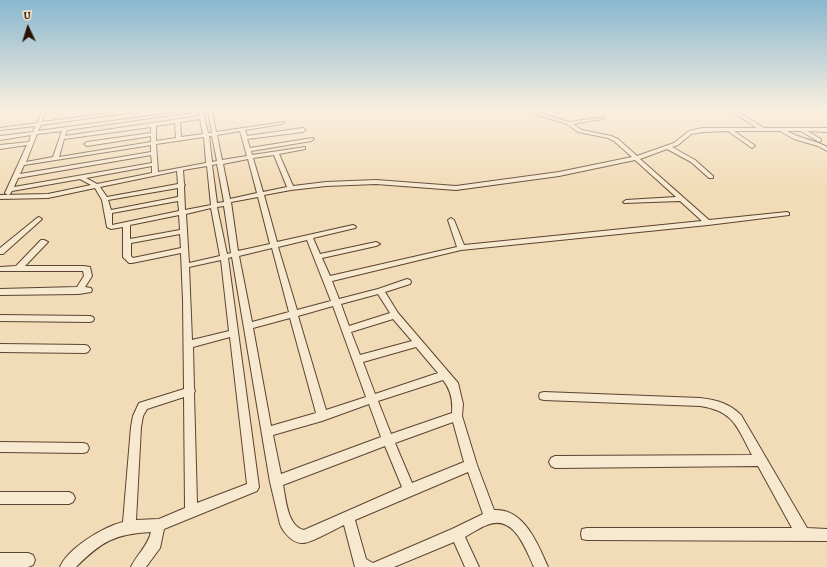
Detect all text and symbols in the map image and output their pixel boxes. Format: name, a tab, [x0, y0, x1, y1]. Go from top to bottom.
north arrow	[8, 8, 48, 48]
text: U	[23, 8, 31, 23]

